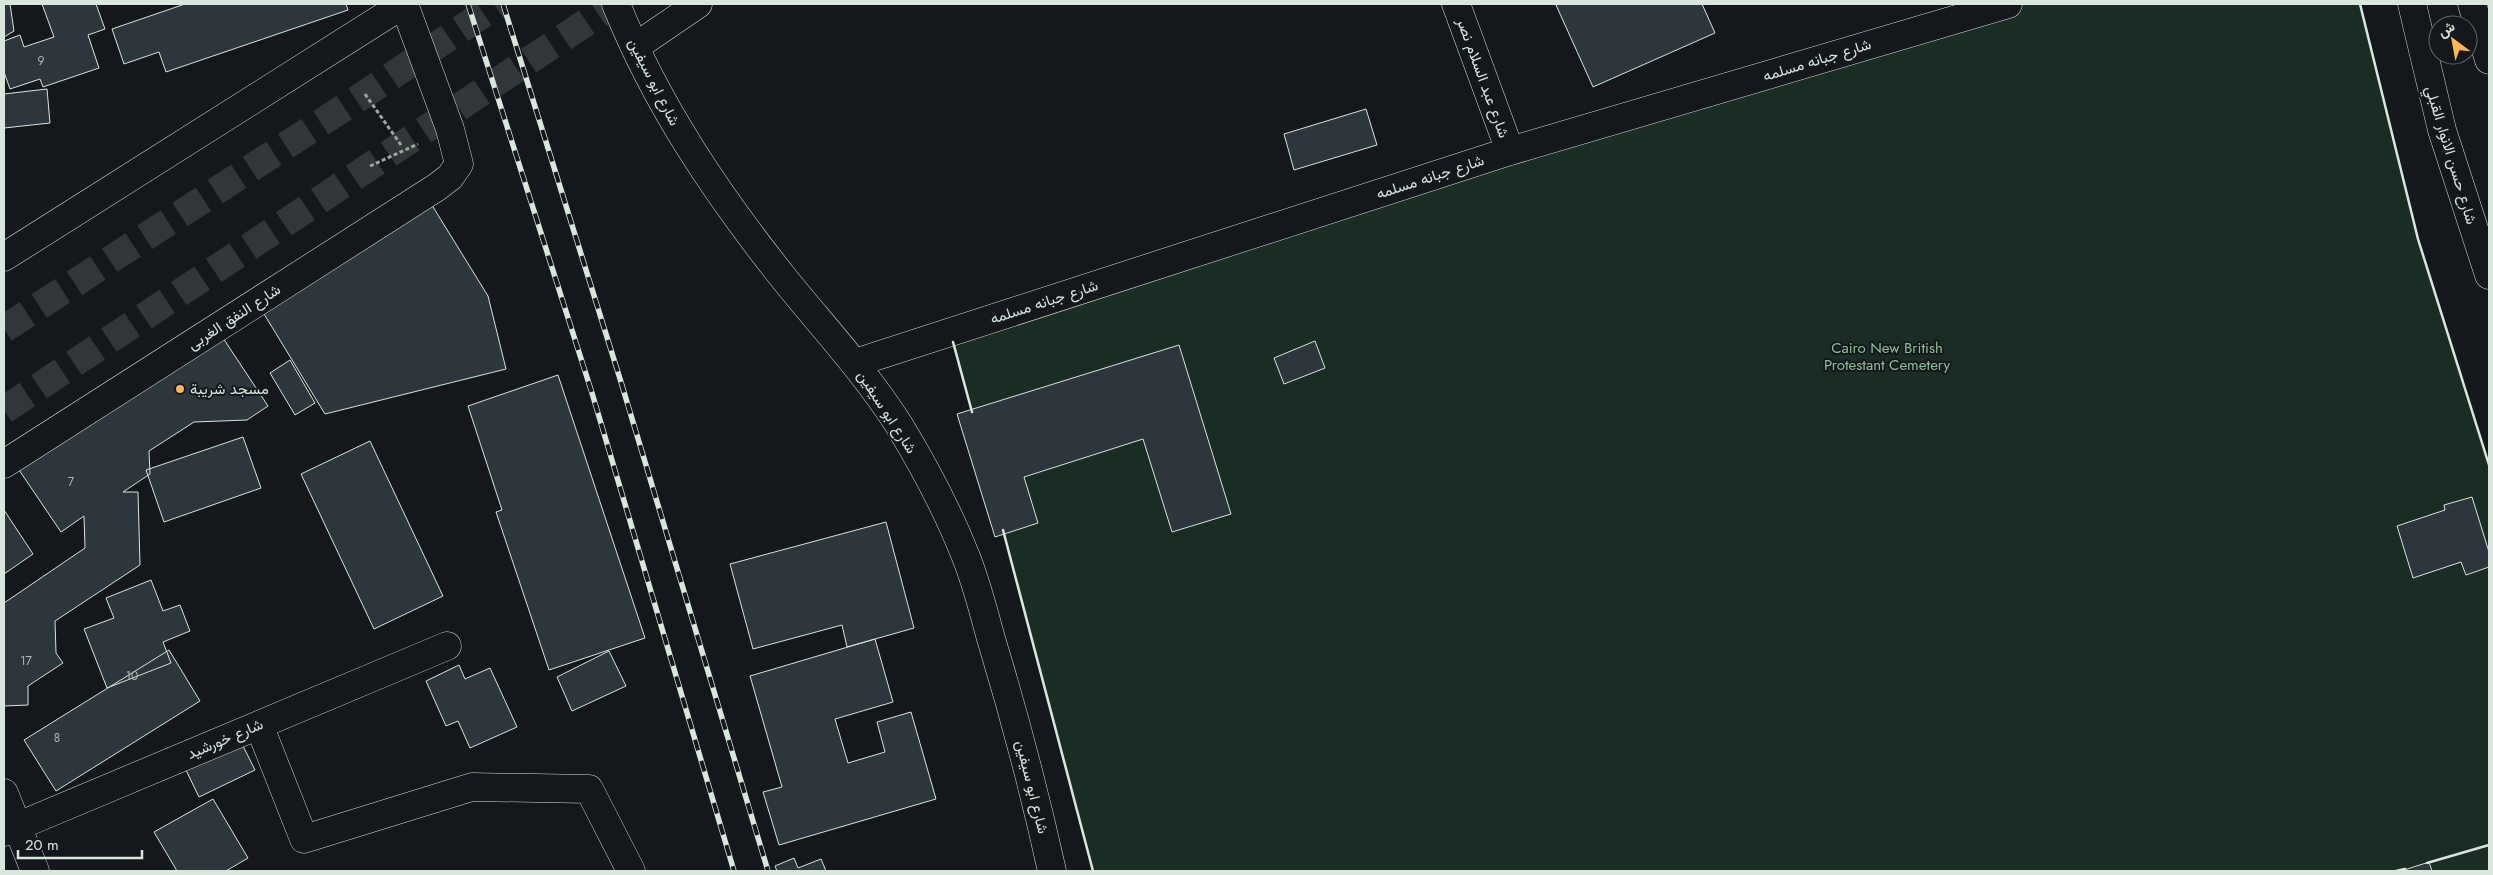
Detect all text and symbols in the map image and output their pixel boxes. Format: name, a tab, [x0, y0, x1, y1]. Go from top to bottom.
street label: شارع عبد السلام نصر	[1451, 14, 1515, 141]
north arrow	[2428, 15, 2478, 65]
text: ش	[2434, 16, 2459, 42]
street label: شارع جبانه مسلمه	[1760, 33, 1874, 87]
street label: شارع ابو سيفين	[623, 35, 685, 130]
house number: 9	[38, 52, 45, 70]
street label: شارع حسن الانوار القبلي	[2418, 83, 2483, 228]
street label: شارع جبانه مسلمه	[1373, 149, 1487, 205]
street label: شارع جبانه مسلمه	[987, 274, 1101, 330]
street label: شارع النفق الغربى	[183, 278, 285, 355]
park label: Cairo New British Protestant Cemetery	[1824, 337, 1950, 376]
street label: شارع ابو سيفين	[852, 366, 922, 458]
place label: مسجد شريبة	[190, 378, 269, 400]
marker: مسجد شريبة	[174, 383, 186, 395]
house number: 7	[68, 473, 75, 491]
house number: 17	[20, 652, 33, 670]
house number: 10	[126, 667, 138, 685]
street label: شارع خورشيد	[184, 713, 267, 765]
house number: 8	[54, 729, 60, 747]
street label: شارع ابو سيفين	[1010, 738, 1054, 836]
scale bar	[18, 828, 141, 860]
text: 20 m	[25, 834, 59, 856]

